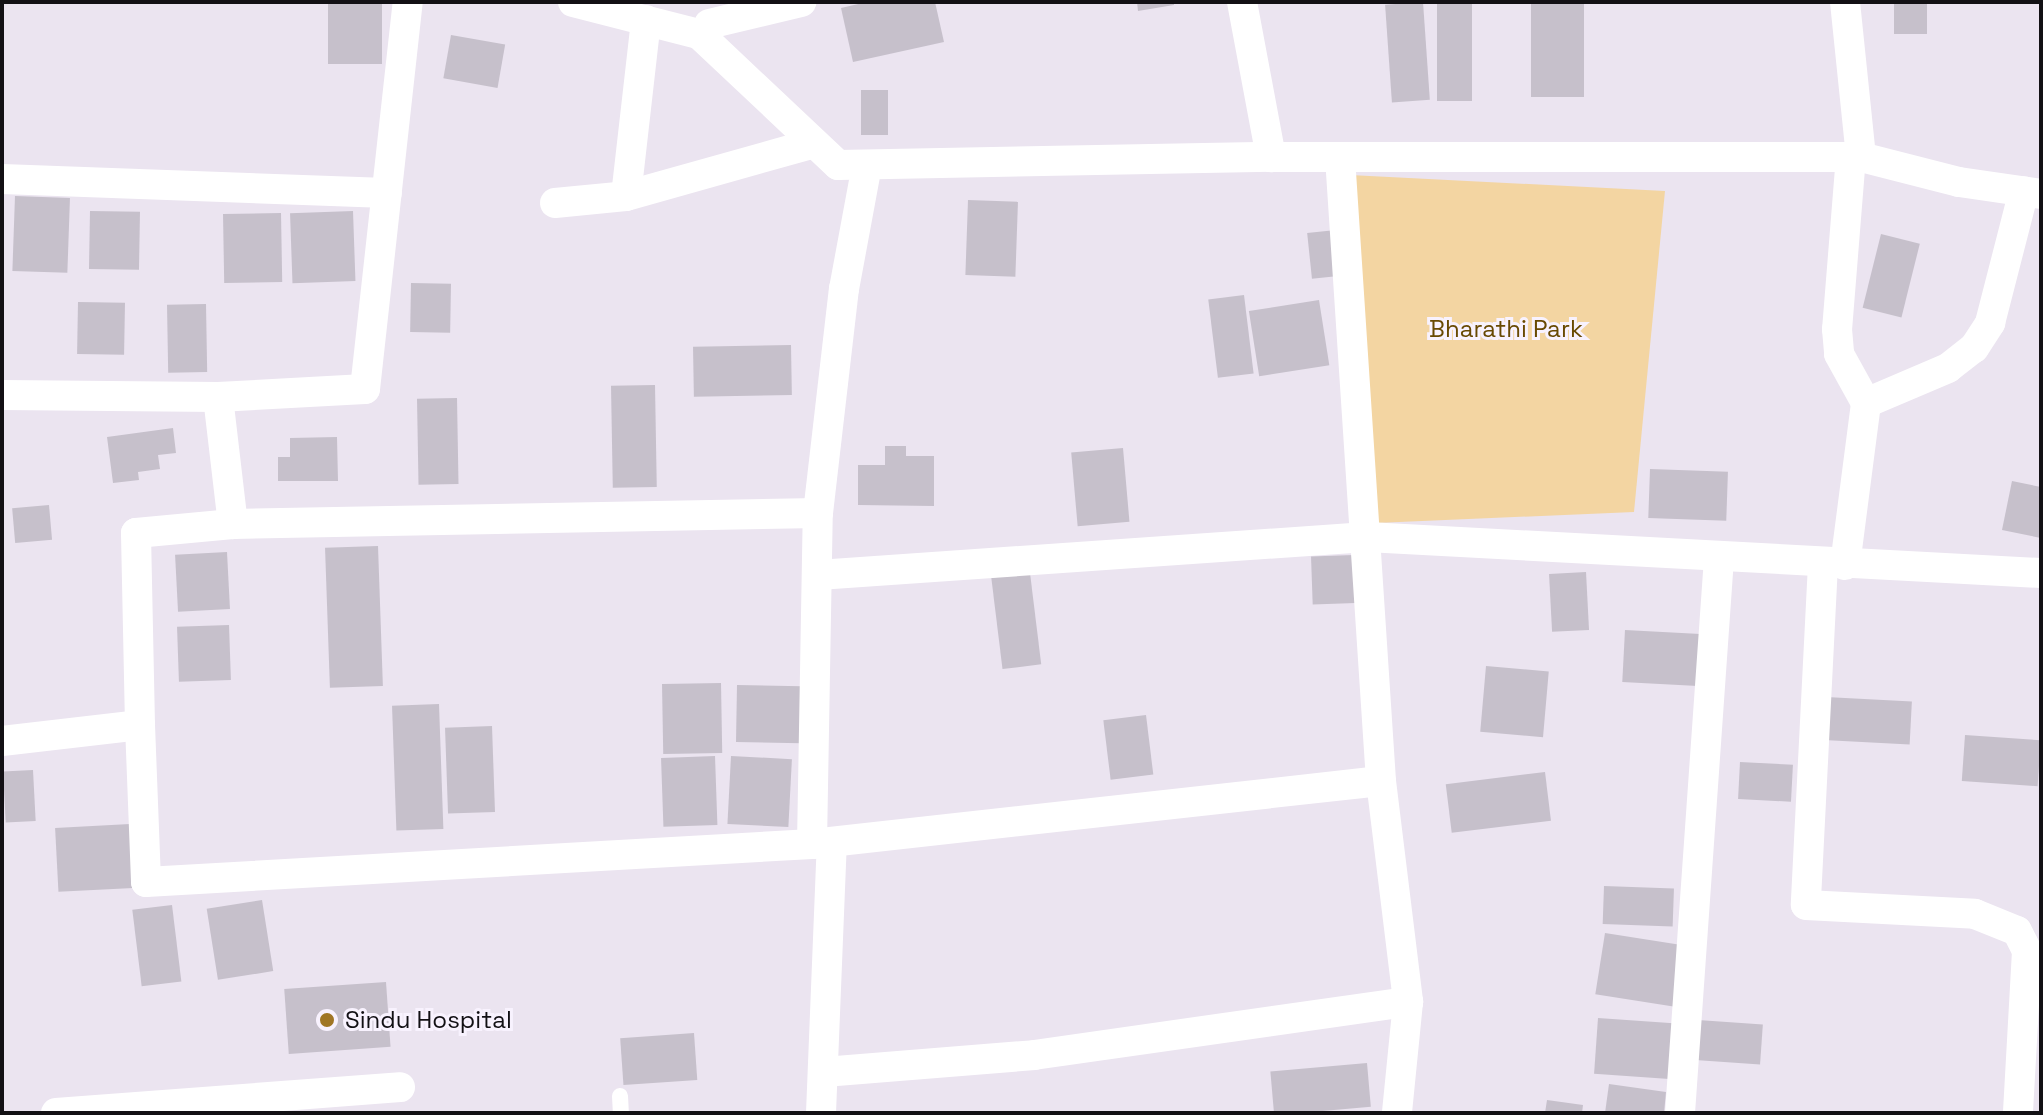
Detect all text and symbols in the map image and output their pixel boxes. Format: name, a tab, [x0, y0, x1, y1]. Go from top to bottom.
park label: Bharathi Park	[1429, 315, 1583, 343]
place label: Sindu Hospital	[345, 1006, 512, 1034]
marker: Sindu Hospital	[316, 1009, 338, 1031]

